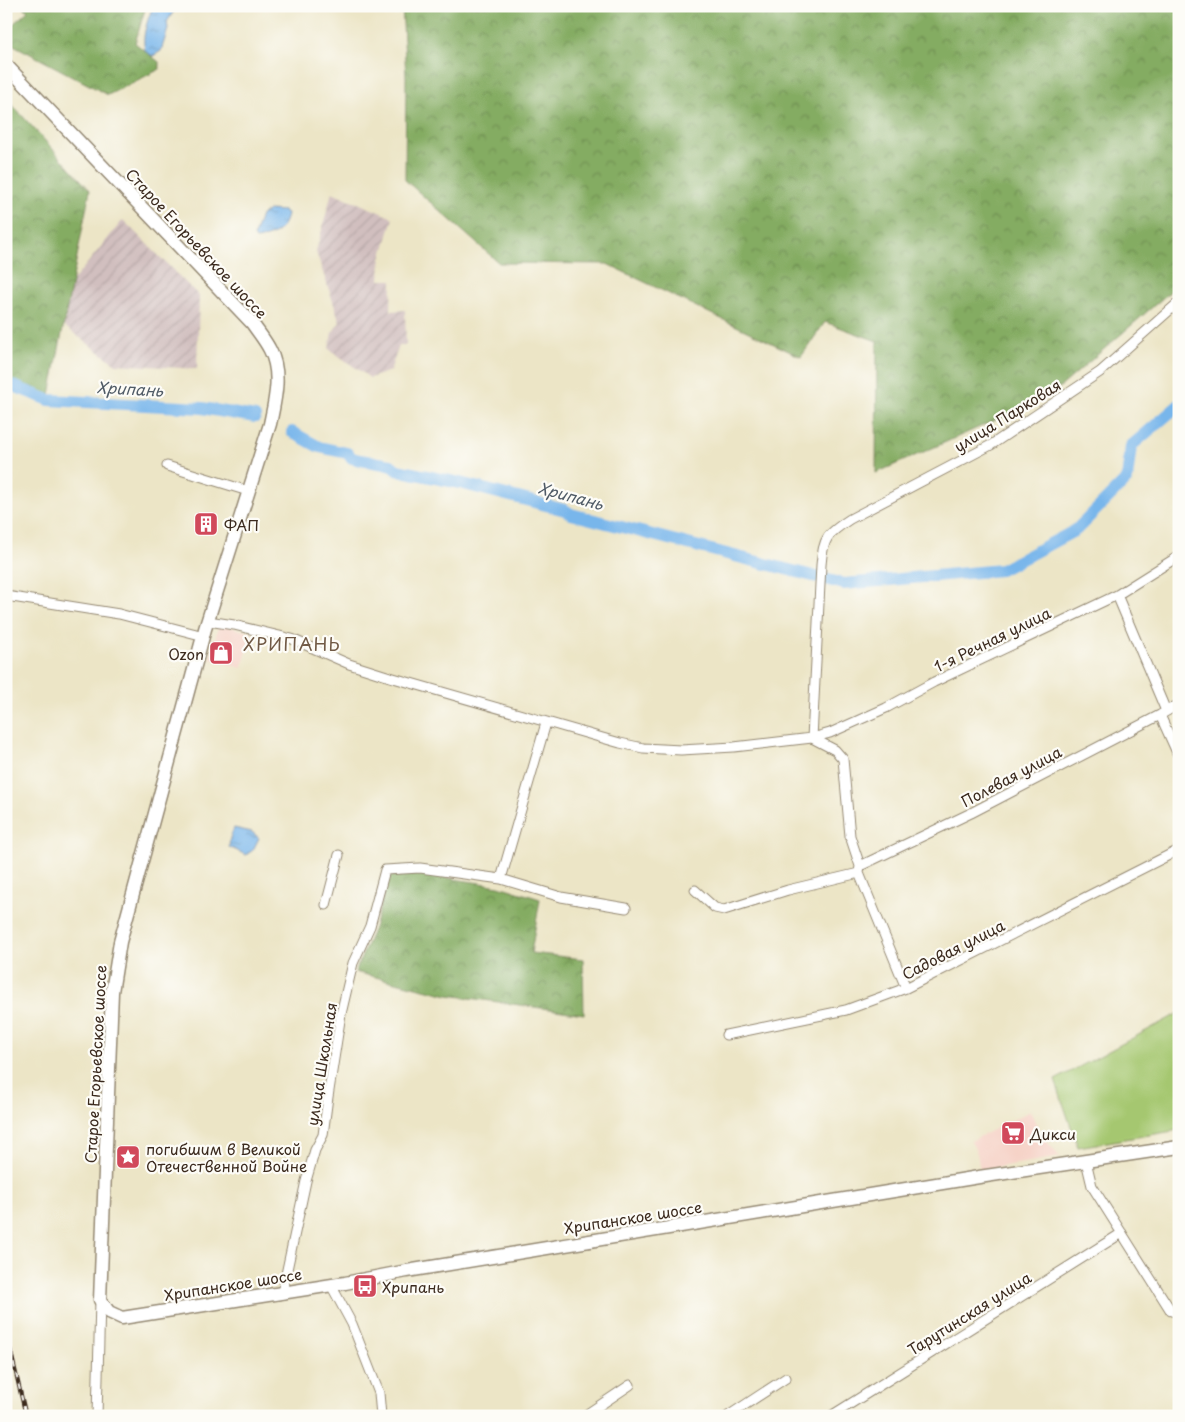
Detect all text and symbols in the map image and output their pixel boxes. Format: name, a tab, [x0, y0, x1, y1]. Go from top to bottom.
street label: Старое Егорьевское шоссе	[121, 163, 273, 323]
street label: улица Парковая	[949, 373, 1065, 457]
water label: Хрипань	[96, 374, 165, 402]
water label: Хрипань	[536, 475, 607, 515]
building icon: ФАП	[193, 511, 219, 537]
place label: ФАП	[224, 513, 259, 536]
street label: 1-я Речная улица	[930, 600, 1055, 677]
district label: ХРИПАНЬ	[243, 630, 341, 657]
shop icon: Ozon	[208, 640, 234, 666]
place label: Ozon	[168, 642, 204, 665]
street label: Полевая улица	[957, 740, 1066, 812]
street label: Садовая улица	[897, 913, 1009, 985]
street label: Старое Егорьевское шоссе	[78, 964, 112, 1164]
street label: улица Школьная	[300, 1001, 342, 1127]
supermarket icon: Дикси	[1000, 1120, 1026, 1146]
place label: Дикси	[1029, 1122, 1076, 1145]
place label: погибшим в Великой Отечественной Войне	[146, 1137, 307, 1177]
place icon: погибшим в Великой Отечественной Войне	[115, 1144, 141, 1170]
street label: Хрипанское шоссе	[563, 1195, 703, 1239]
street label: Хрипанское шоссе	[163, 1262, 303, 1306]
street label: Тарутинская улица	[903, 1265, 1036, 1360]
bus stop icon: Хрипань	[352, 1273, 378, 1299]
place label: Хрипань	[382, 1275, 444, 1298]

